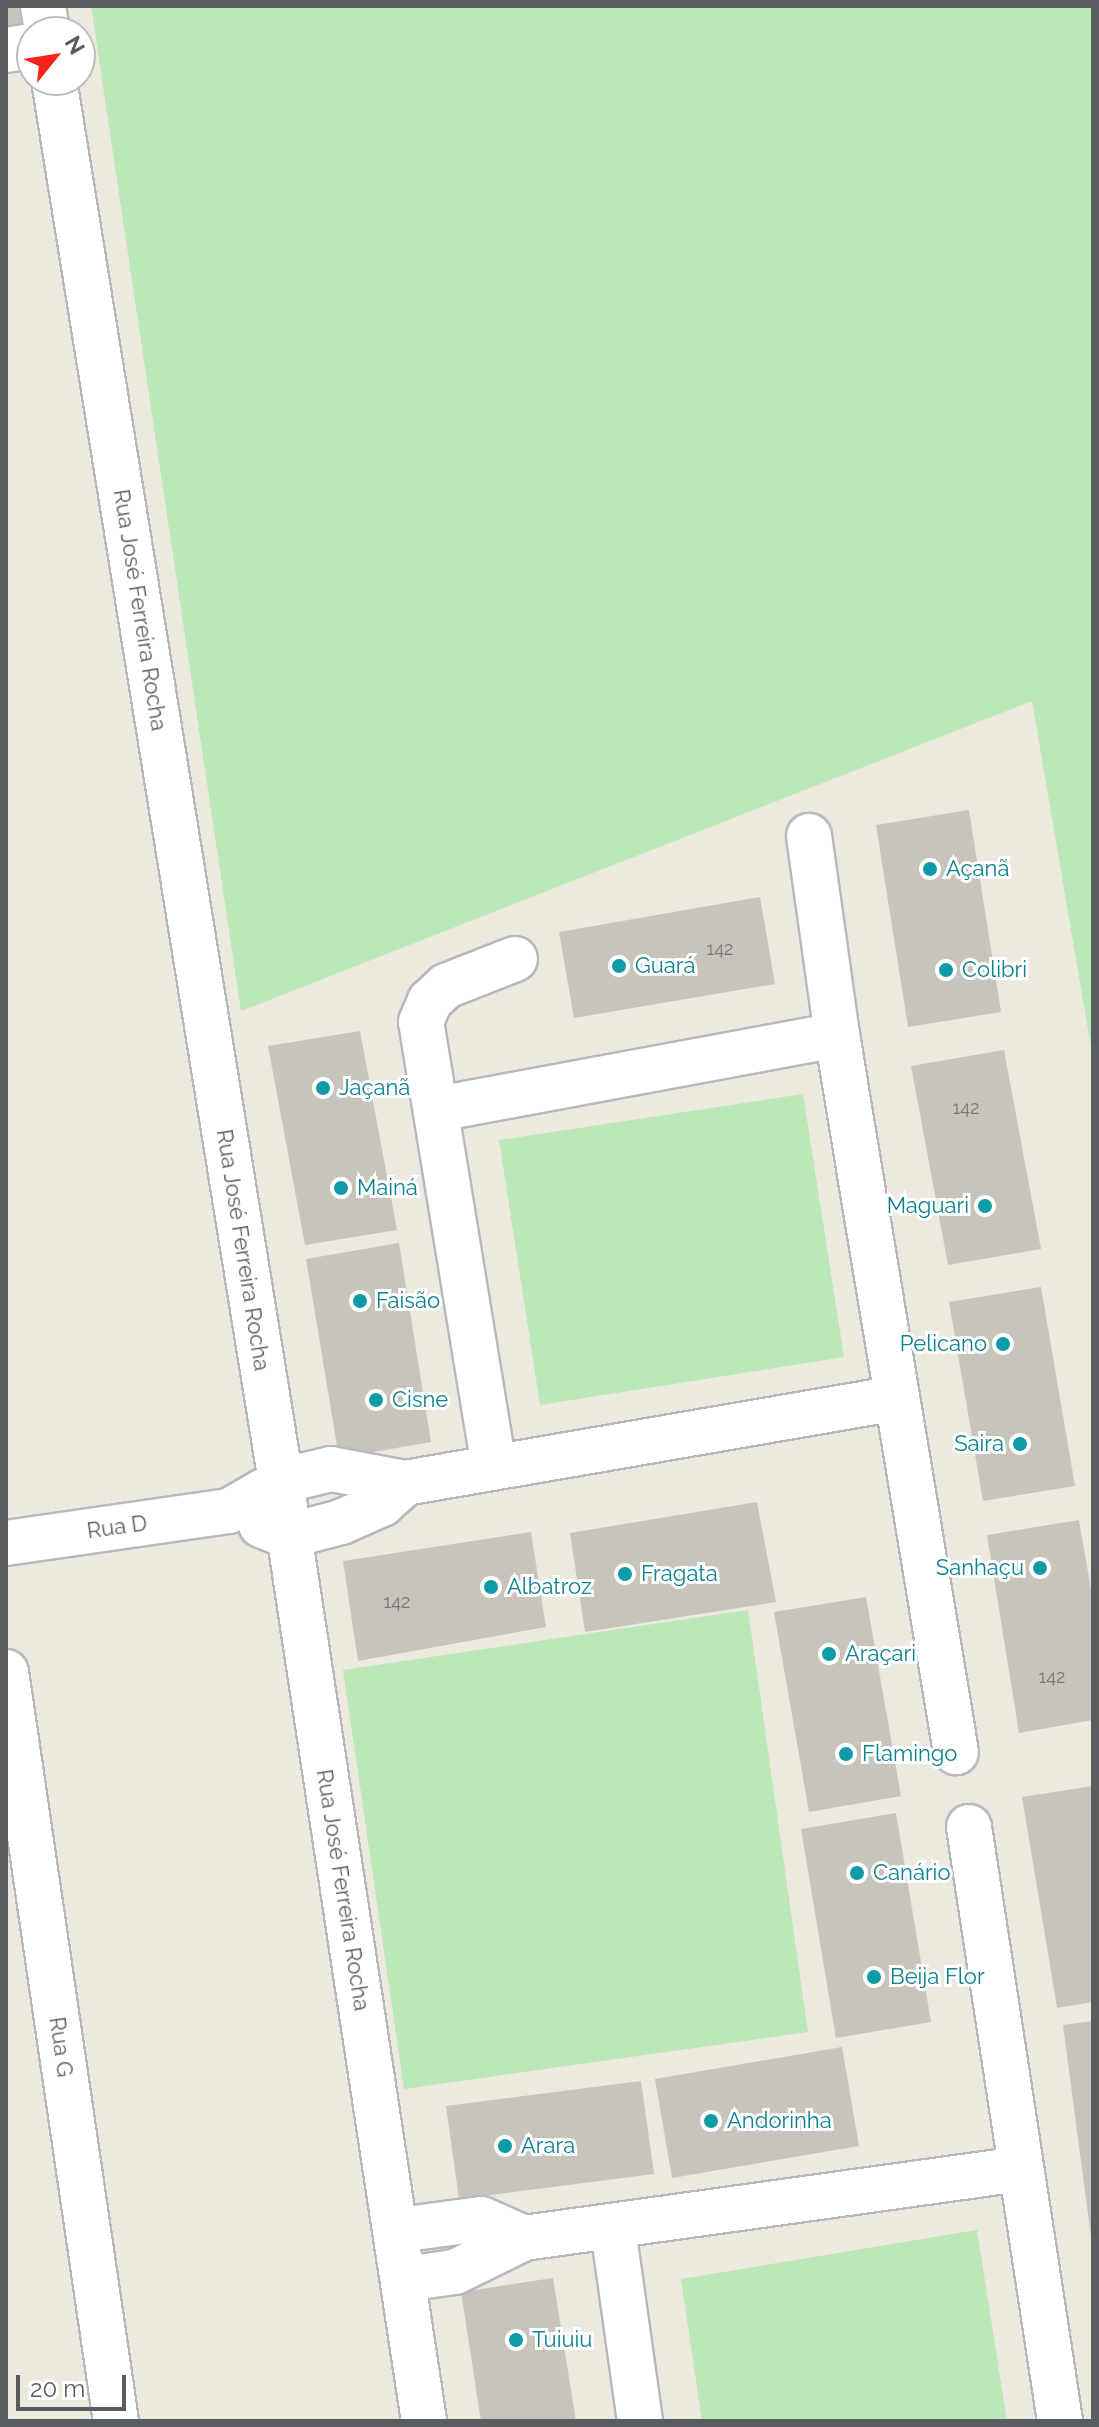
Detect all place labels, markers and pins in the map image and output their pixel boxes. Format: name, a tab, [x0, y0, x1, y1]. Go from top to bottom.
place label: Açanã	[946, 856, 1009, 882]
marker: Açanã	[921, 860, 939, 878]
place label: Guará	[635, 953, 695, 979]
marker: Guará	[610, 957, 628, 975]
place label: Colibri	[962, 957, 1027, 983]
marker: Colibri	[937, 961, 955, 979]
place label: Jaçanã	[339, 1075, 410, 1101]
marker: Jaçanã	[314, 1079, 332, 1097]
place label: Mainá	[357, 1175, 418, 1201]
marker: Mainá	[332, 1179, 350, 1197]
place label: Maguari	[887, 1193, 969, 1219]
marker: Maguari	[976, 1197, 994, 1215]
place label: Faisão	[376, 1288, 440, 1314]
marker: Faisão	[351, 1292, 369, 1310]
place label: Pelicano	[900, 1331, 987, 1357]
marker: Pelicano	[994, 1335, 1012, 1353]
place label: Cisne	[392, 1387, 448, 1413]
marker: Cisne	[367, 1391, 385, 1409]
place label: Saira	[954, 1431, 1004, 1457]
marker: Saira	[1011, 1435, 1029, 1453]
place label: Sanhaçu	[936, 1555, 1024, 1581]
marker: Sanhaçu	[1031, 1559, 1049, 1577]
place label: Fragata	[641, 1561, 718, 1587]
marker: Fragata	[616, 1565, 634, 1583]
place label: Albatroz	[507, 1574, 592, 1600]
marker: Albatroz	[482, 1578, 500, 1596]
place label: Araçari	[845, 1641, 916, 1667]
marker: Araçari	[820, 1645, 838, 1663]
place label: Flamingo	[862, 1741, 957, 1767]
marker: Flamingo	[837, 1745, 855, 1763]
place label: Canário	[873, 1860, 951, 1886]
marker: Canário	[848, 1864, 866, 1882]
place label: Beija Flor	[890, 1964, 985, 1990]
marker: Beija Flor	[865, 1968, 883, 1986]
place label: Andorinha	[727, 2108, 832, 2134]
marker: Andorinha	[702, 2112, 720, 2130]
place label: Arara	[521, 2133, 575, 2159]
marker: Arara	[496, 2137, 514, 2155]
place label: Tuiuiu	[532, 2327, 592, 2353]
marker: Tuiuiu	[507, 2331, 525, 2349]

